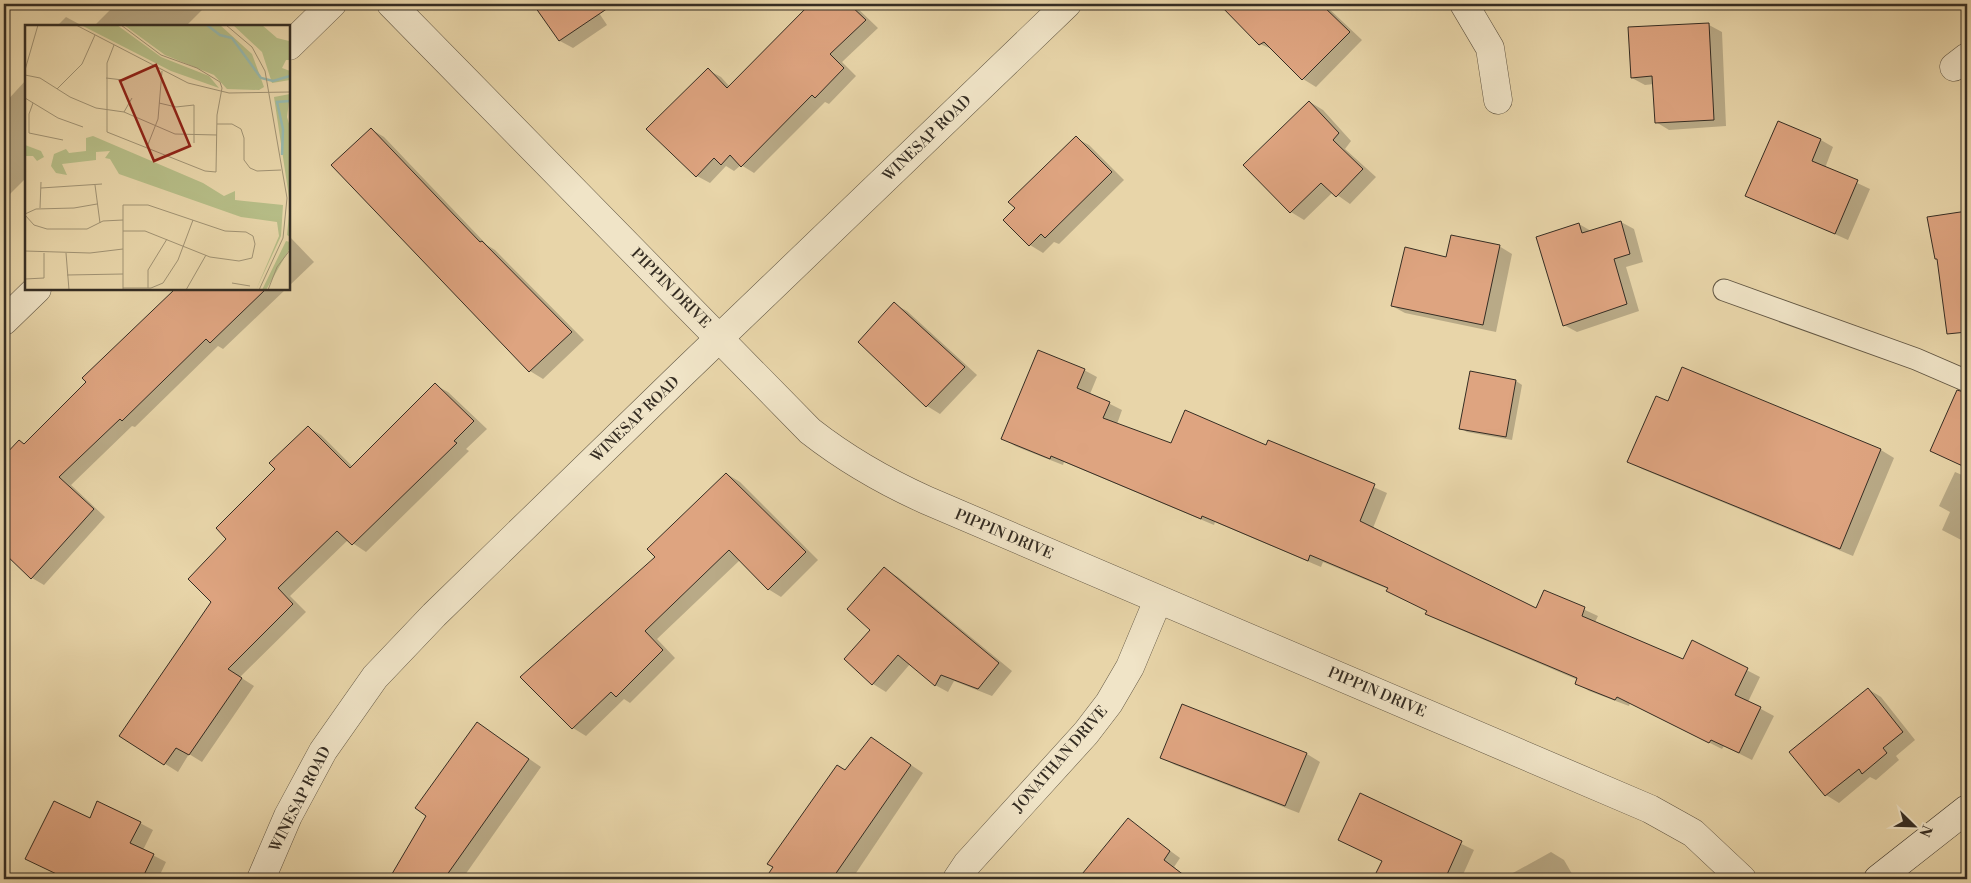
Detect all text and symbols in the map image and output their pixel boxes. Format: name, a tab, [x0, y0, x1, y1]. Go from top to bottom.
inset map	[25, 25, 290, 290]
street label: WINESAP ROAD	[878, 91, 976, 186]
street label: PIPPIN DRIVE	[627, 244, 715, 332]
street label: WINESAP ROAD	[586, 372, 684, 467]
street label: PIPPIN DRIVE	[952, 505, 1056, 564]
street label: PIPPIN DRIVE	[1325, 663, 1429, 722]
street label: JONATHAN DRIVE	[1008, 702, 1112, 817]
street label: WINESAP ROAD	[265, 743, 335, 856]
north arrow	[1888, 800, 1938, 850]
text: N	[1915, 822, 1935, 839]

